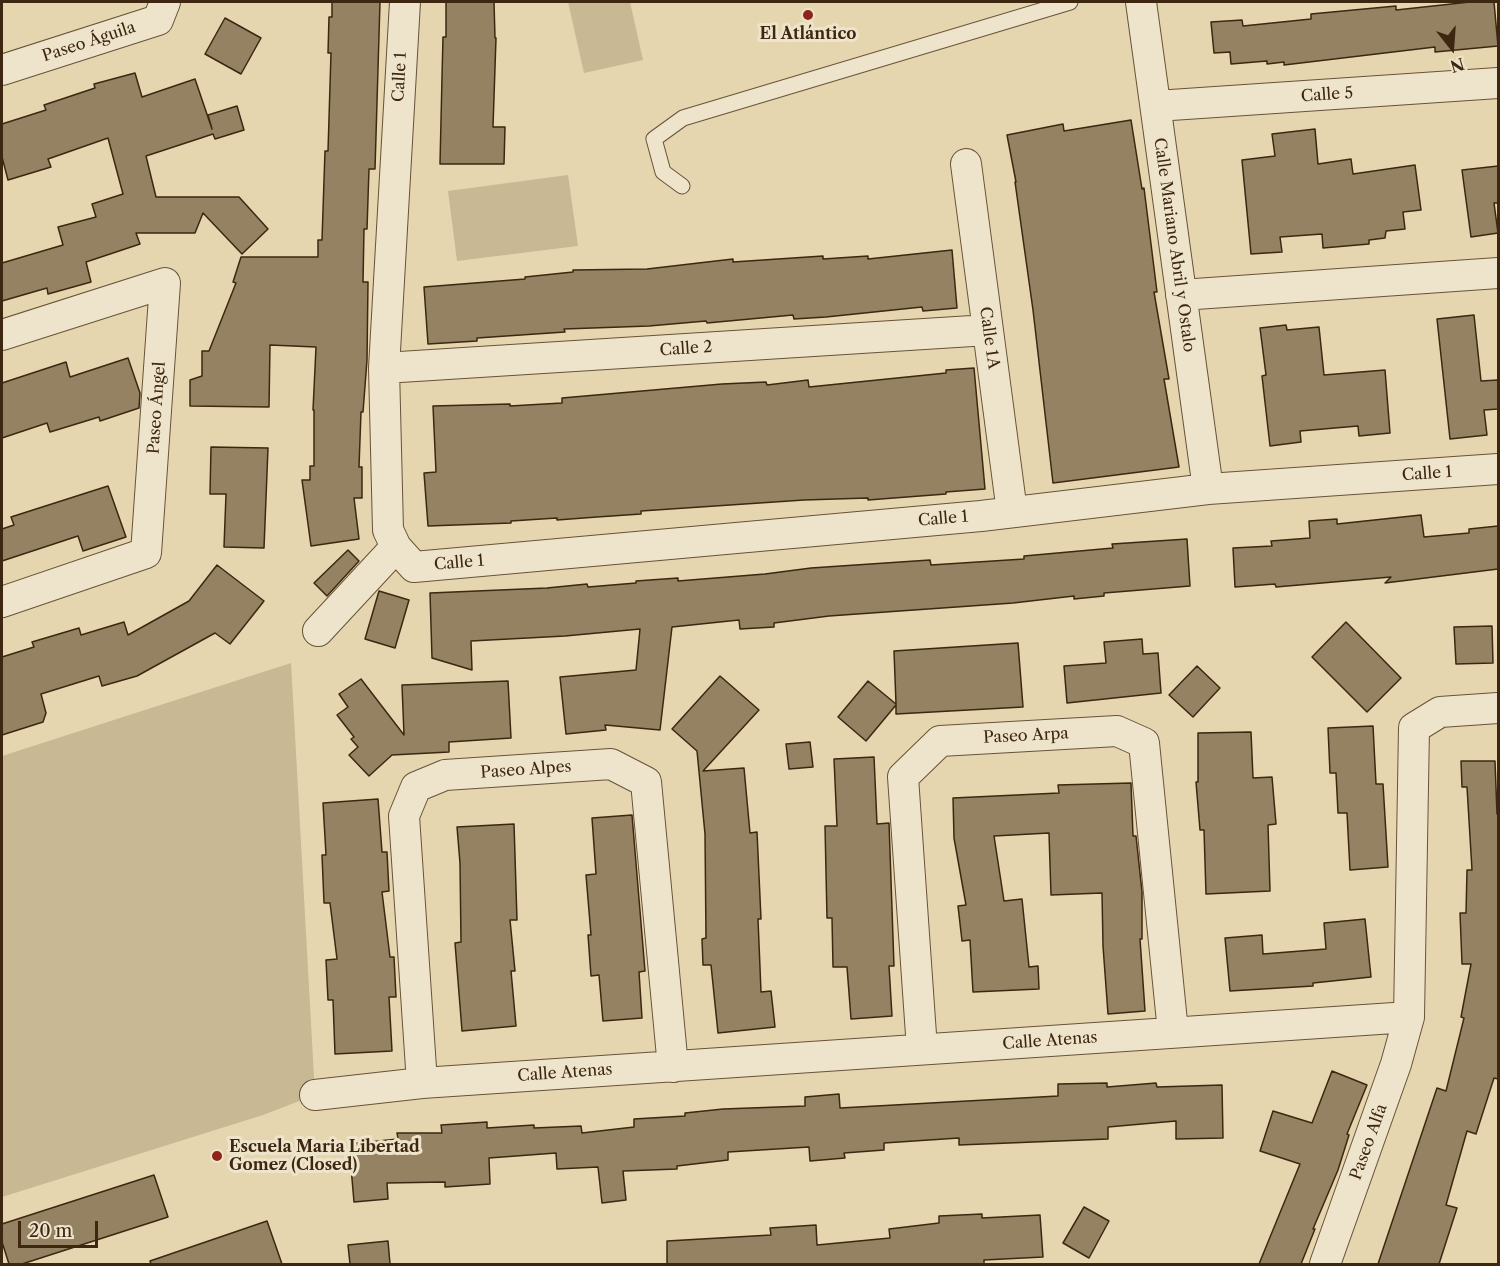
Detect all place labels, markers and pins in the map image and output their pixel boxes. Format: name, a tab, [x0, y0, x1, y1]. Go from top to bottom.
marker: El Atlántico	[801, 8, 815, 22]
place label: El Atlántico	[760, 24, 856, 44]
place label: Escuela Maria Libertad Gomez (Closed)	[229, 1137, 420, 1175]
marker: Escuela Maria Libertad Gomez (Closed)	[210, 1149, 224, 1163]

